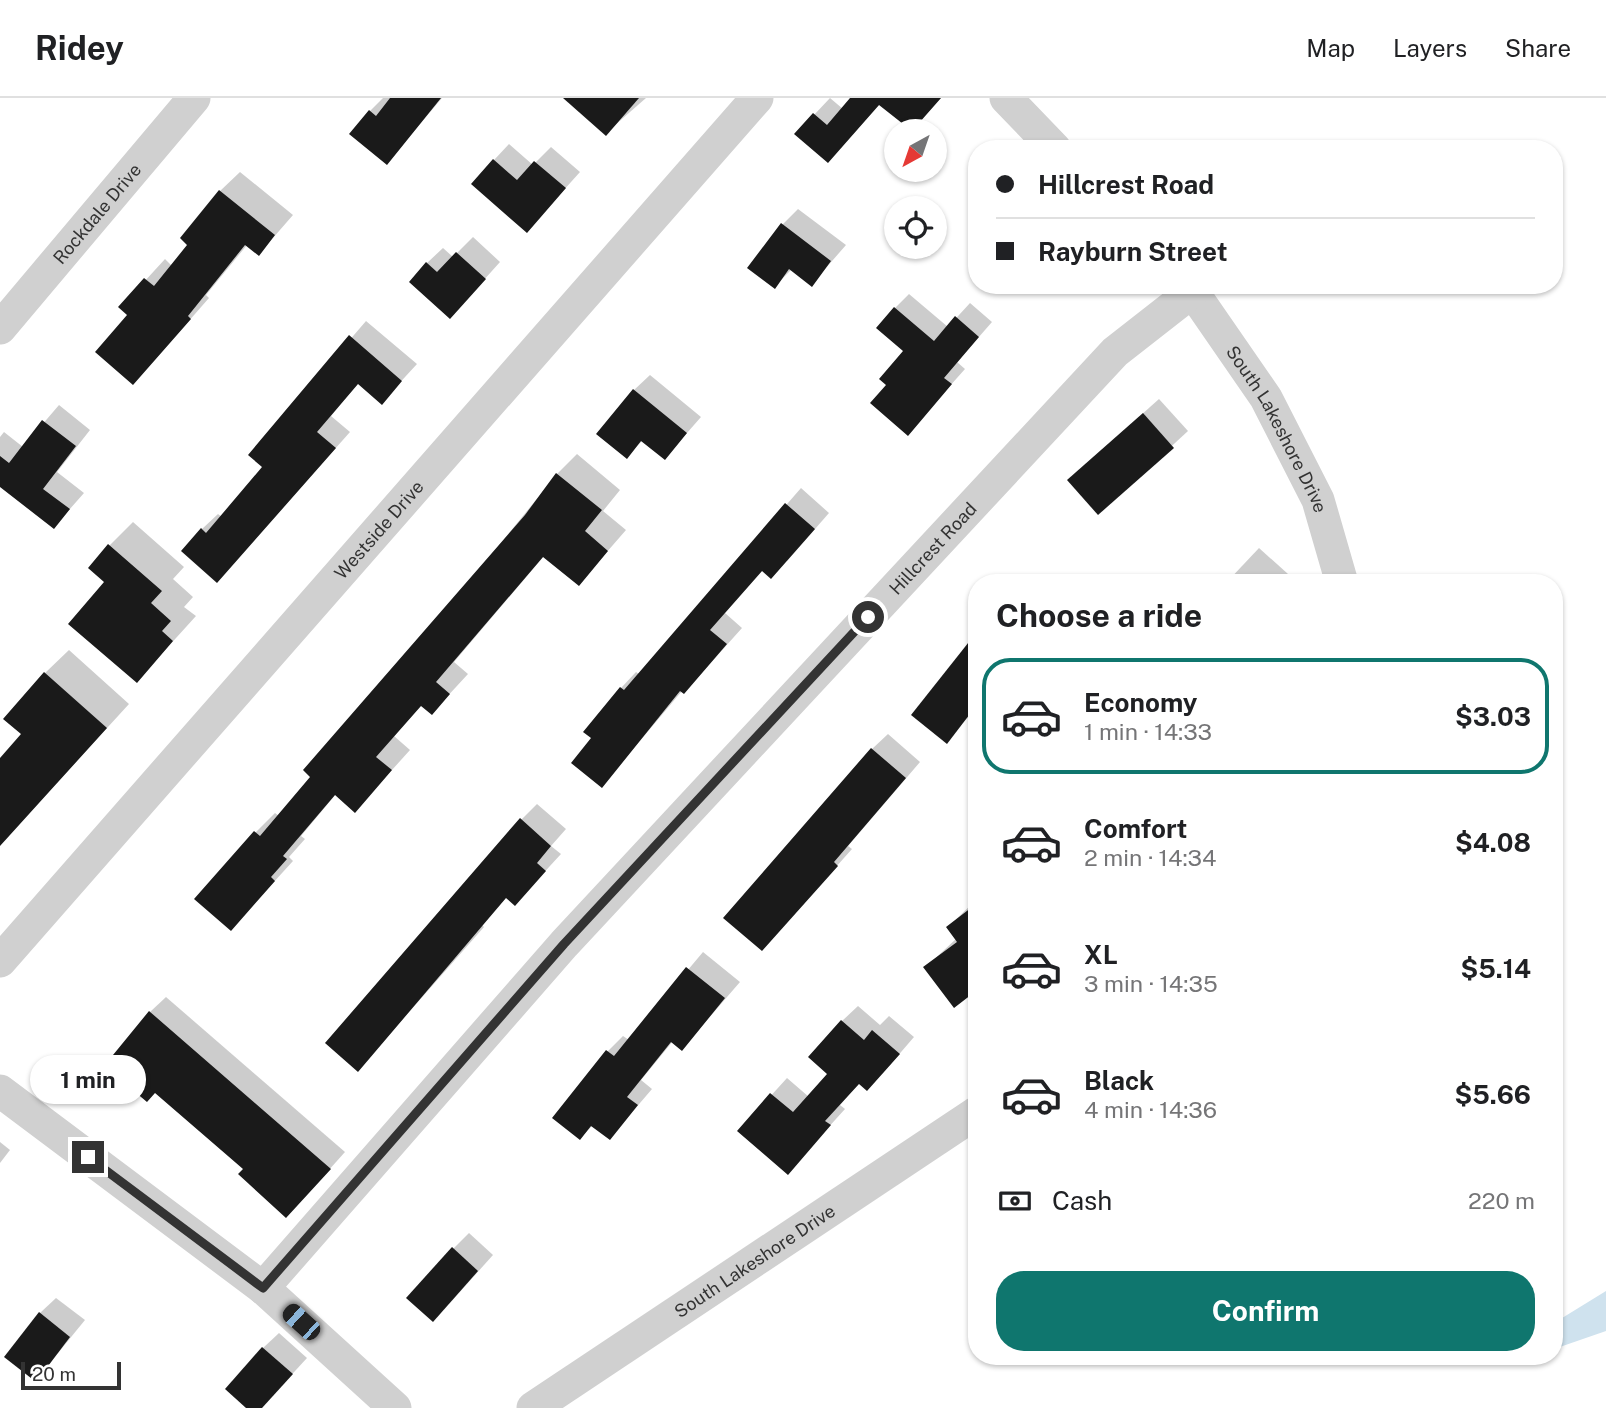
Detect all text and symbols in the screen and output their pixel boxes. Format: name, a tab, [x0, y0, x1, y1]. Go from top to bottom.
text: Ridey	[35, 29, 124, 67]
text: Map	[1306, 34, 1355, 62]
text: Layers	[1393, 34, 1467, 62]
text: Share	[1505, 34, 1571, 62]
north arrow	[884, 119, 947, 182]
map controls	[884, 119, 947, 259]
street label: Rockdale Drive	[48, 159, 145, 268]
text: Hillcrest Road	[1038, 169, 1214, 200]
button: locate	[884, 196, 947, 259]
text: Rayburn Street	[1038, 236, 1228, 267]
street label: South Lakeshore Drive	[1222, 341, 1332, 515]
street label: Westside Drive	[330, 476, 427, 583]
street label: Hillcrest Road	[885, 498, 980, 598]
text: Choose a ride	[996, 597, 1202, 634]
route start	[852, 601, 884, 633]
icon: car	[1000, 685, 1063, 748]
text: Economy	[1084, 687, 1197, 718]
text: $3.03	[1455, 701, 1531, 732]
text: 1 min · 14:33	[1084, 718, 1212, 745]
icon: car	[1000, 811, 1063, 874]
text: Comfort	[1084, 813, 1187, 844]
text: $4.08	[1455, 827, 1531, 858]
text: 2 min · 14:34	[1084, 844, 1217, 871]
icon: car	[1000, 937, 1063, 1000]
text: XL	[1084, 939, 1118, 970]
text: $5.14	[1461, 953, 1531, 984]
text: 3 min · 14:35	[1084, 970, 1218, 997]
callout: 1 min	[30, 1056, 146, 1104]
icon: car	[1000, 1063, 1063, 1126]
text: Black	[1084, 1065, 1154, 1096]
text: 1 min	[60, 1066, 116, 1093]
text: $5.66	[1454, 1079, 1531, 1110]
text: 4 min · 14:36	[1084, 1096, 1217, 1123]
route end	[72, 1141, 104, 1173]
icon: cash	[996, 1182, 1034, 1220]
text: Cash	[1052, 1185, 1112, 1216]
text: 220 m	[1468, 1187, 1535, 1214]
street label: South Lakeshore Drive	[670, 1200, 839, 1322]
button: Confirm	[996, 1271, 1535, 1351]
car	[279, 1300, 324, 1344]
scale bar	[21, 1359, 121, 1391]
text: 20 m	[32, 1363, 76, 1385]

